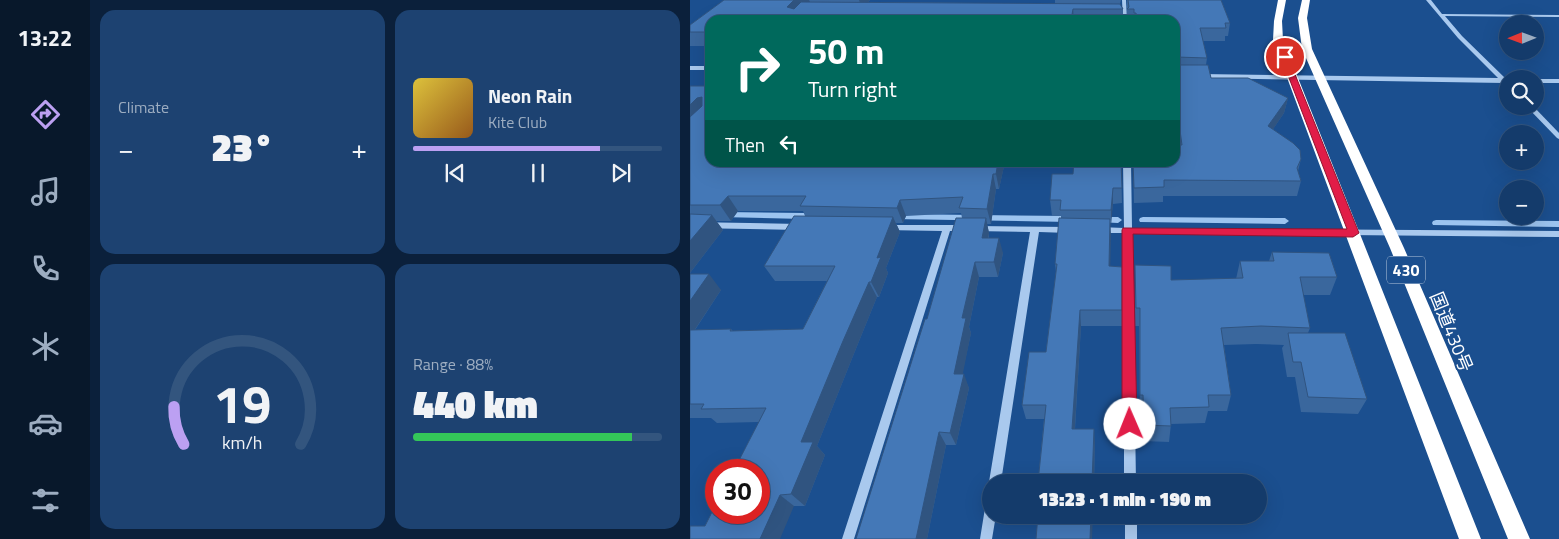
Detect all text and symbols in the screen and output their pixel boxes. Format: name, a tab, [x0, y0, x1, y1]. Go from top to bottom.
north arrow	[1499, 15, 1544, 60]
map controls	[1499, 15, 1544, 225]
text: 13:22	[18, 21, 72, 55]
text: 50 m	[808, 24, 884, 78]
icon: right	[725, 35, 790, 100]
pin	[1264, 36, 1306, 78]
icon: arrive	[1271, 43, 1299, 71]
button: search	[1499, 70, 1544, 115]
text: Turn right	[808, 72, 897, 106]
text: Neon Rain	[488, 81, 572, 110]
text: Climate	[118, 95, 169, 119]
icon: directions	[28, 97, 63, 132]
text: Kite Club	[488, 110, 547, 134]
text: 23°	[211, 118, 274, 176]
button: +	[1499, 125, 1544, 170]
text: −	[118, 127, 134, 170]
text: +	[351, 127, 367, 170]
text: Then	[725, 130, 765, 159]
icon: left	[775, 130, 803, 158]
icon: previous	[441, 159, 469, 187]
icon: pause	[524, 159, 552, 187]
icon: next	[607, 159, 635, 187]
icon: music	[28, 174, 63, 209]
button: −	[1499, 180, 1544, 225]
icon: phone	[28, 251, 63, 286]
road number: 430	[1387, 256, 1425, 284]
street label: 国道430号	[1423, 288, 1480, 376]
icon: climate	[28, 329, 63, 364]
text: Range · 88%	[413, 352, 493, 376]
text: 19	[213, 364, 272, 443]
text: 440 km	[413, 375, 538, 433]
position arrow	[1103, 397, 1155, 449]
icon: car	[28, 406, 63, 441]
text: km/h	[222, 429, 263, 456]
speed limit sign: 30	[705, 459, 770, 524]
icon: filters	[28, 483, 63, 518]
text: 13:23 · 1 min · 190 m	[1038, 484, 1211, 513]

